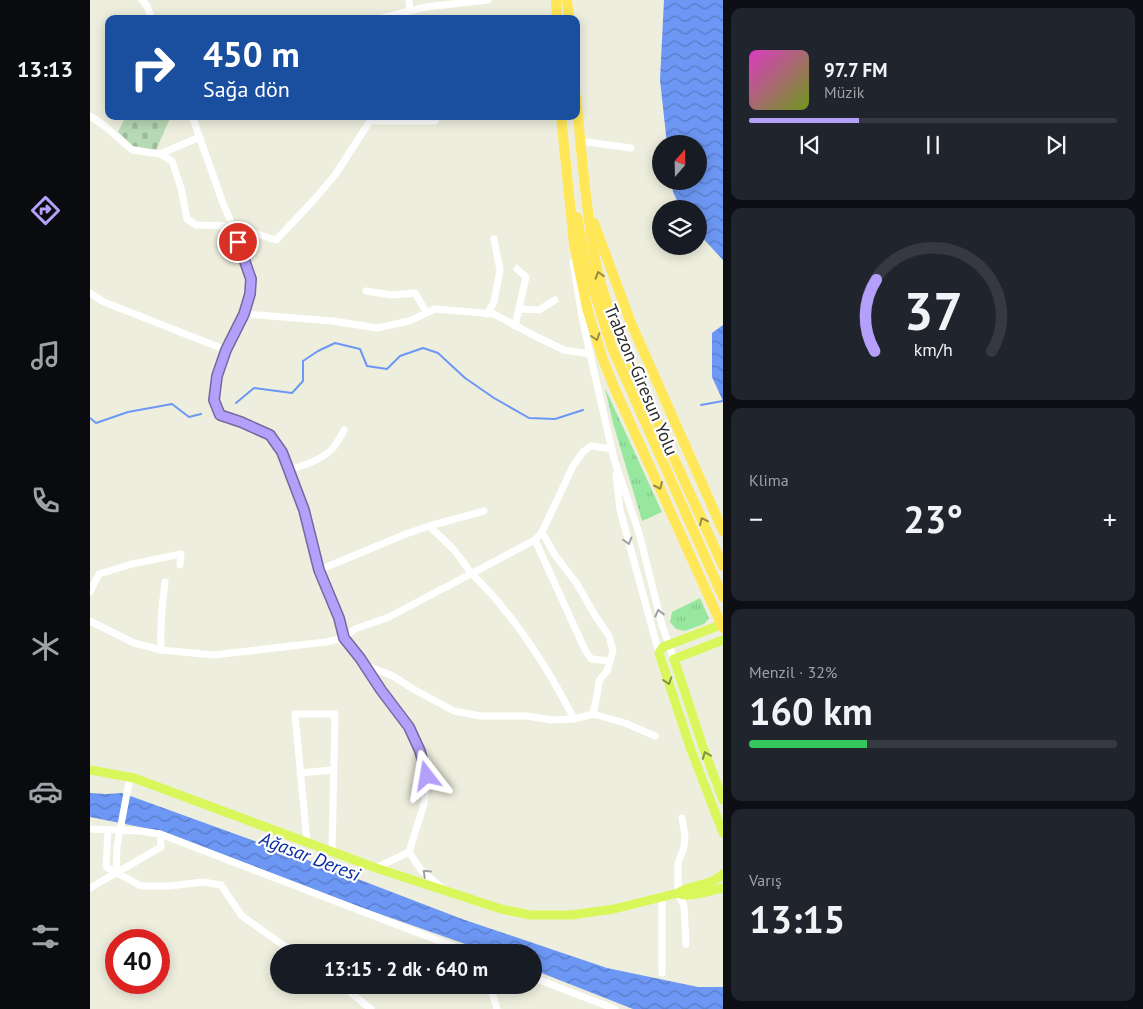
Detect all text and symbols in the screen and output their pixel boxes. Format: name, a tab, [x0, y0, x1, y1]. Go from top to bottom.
text: 450 m	[203, 31, 300, 77]
icon: right	[120, 35, 185, 100]
text: 13:13	[17, 55, 73, 83]
text: 97.7 FM	[824, 58, 887, 82]
text: Sağa dön	[203, 75, 290, 103]
text: Müzik	[824, 82, 864, 102]
icon: previous	[796, 131, 824, 159]
icon: pause	[919, 131, 947, 159]
icon: next	[1042, 131, 1070, 159]
north arrow	[652, 135, 708, 190]
map controls	[652, 135, 707, 255]
icon: directions	[28, 193, 63, 228]
button: layers	[652, 200, 707, 255]
pin	[217, 221, 259, 263]
icon: arrive	[224, 228, 252, 256]
one-way arrow	[595, 272, 605, 280]
text: 37	[904, 277, 962, 344]
street label: Trabzon-Giresun Yolu	[599, 301, 684, 459]
one-way arrow	[590, 332, 600, 340]
icon: music	[28, 338, 63, 373]
text: km/h	[913, 338, 953, 361]
text: Klima	[749, 470, 789, 490]
one-way arrow	[652, 481, 663, 490]
icon: phone	[28, 483, 63, 518]
text: 23°	[903, 494, 963, 543]
text: −	[749, 500, 763, 537]
text: +	[1103, 500, 1117, 537]
one-way arrow	[698, 517, 709, 526]
one-way arrow	[623, 536, 633, 544]
one-way arrow	[654, 608, 665, 617]
icon: climate	[28, 629, 63, 664]
text: Menzil · 32%	[749, 662, 837, 682]
one-way arrow	[663, 677, 673, 685]
text: 160 km	[749, 686, 873, 735]
position arrow	[400, 749, 452, 801]
one-way arrow	[701, 751, 711, 759]
icon: car	[28, 774, 63, 809]
water label: Ağasar Deresi	[255, 826, 365, 887]
one-way arrow	[423, 870, 432, 879]
text: Varış	[749, 870, 782, 890]
text: 13:15	[749, 894, 845, 943]
icon: filters	[28, 919, 63, 954]
speed limit sign: 40	[105, 929, 170, 994]
text: 13:15 · 2 dk · 640 m	[324, 957, 488, 981]

